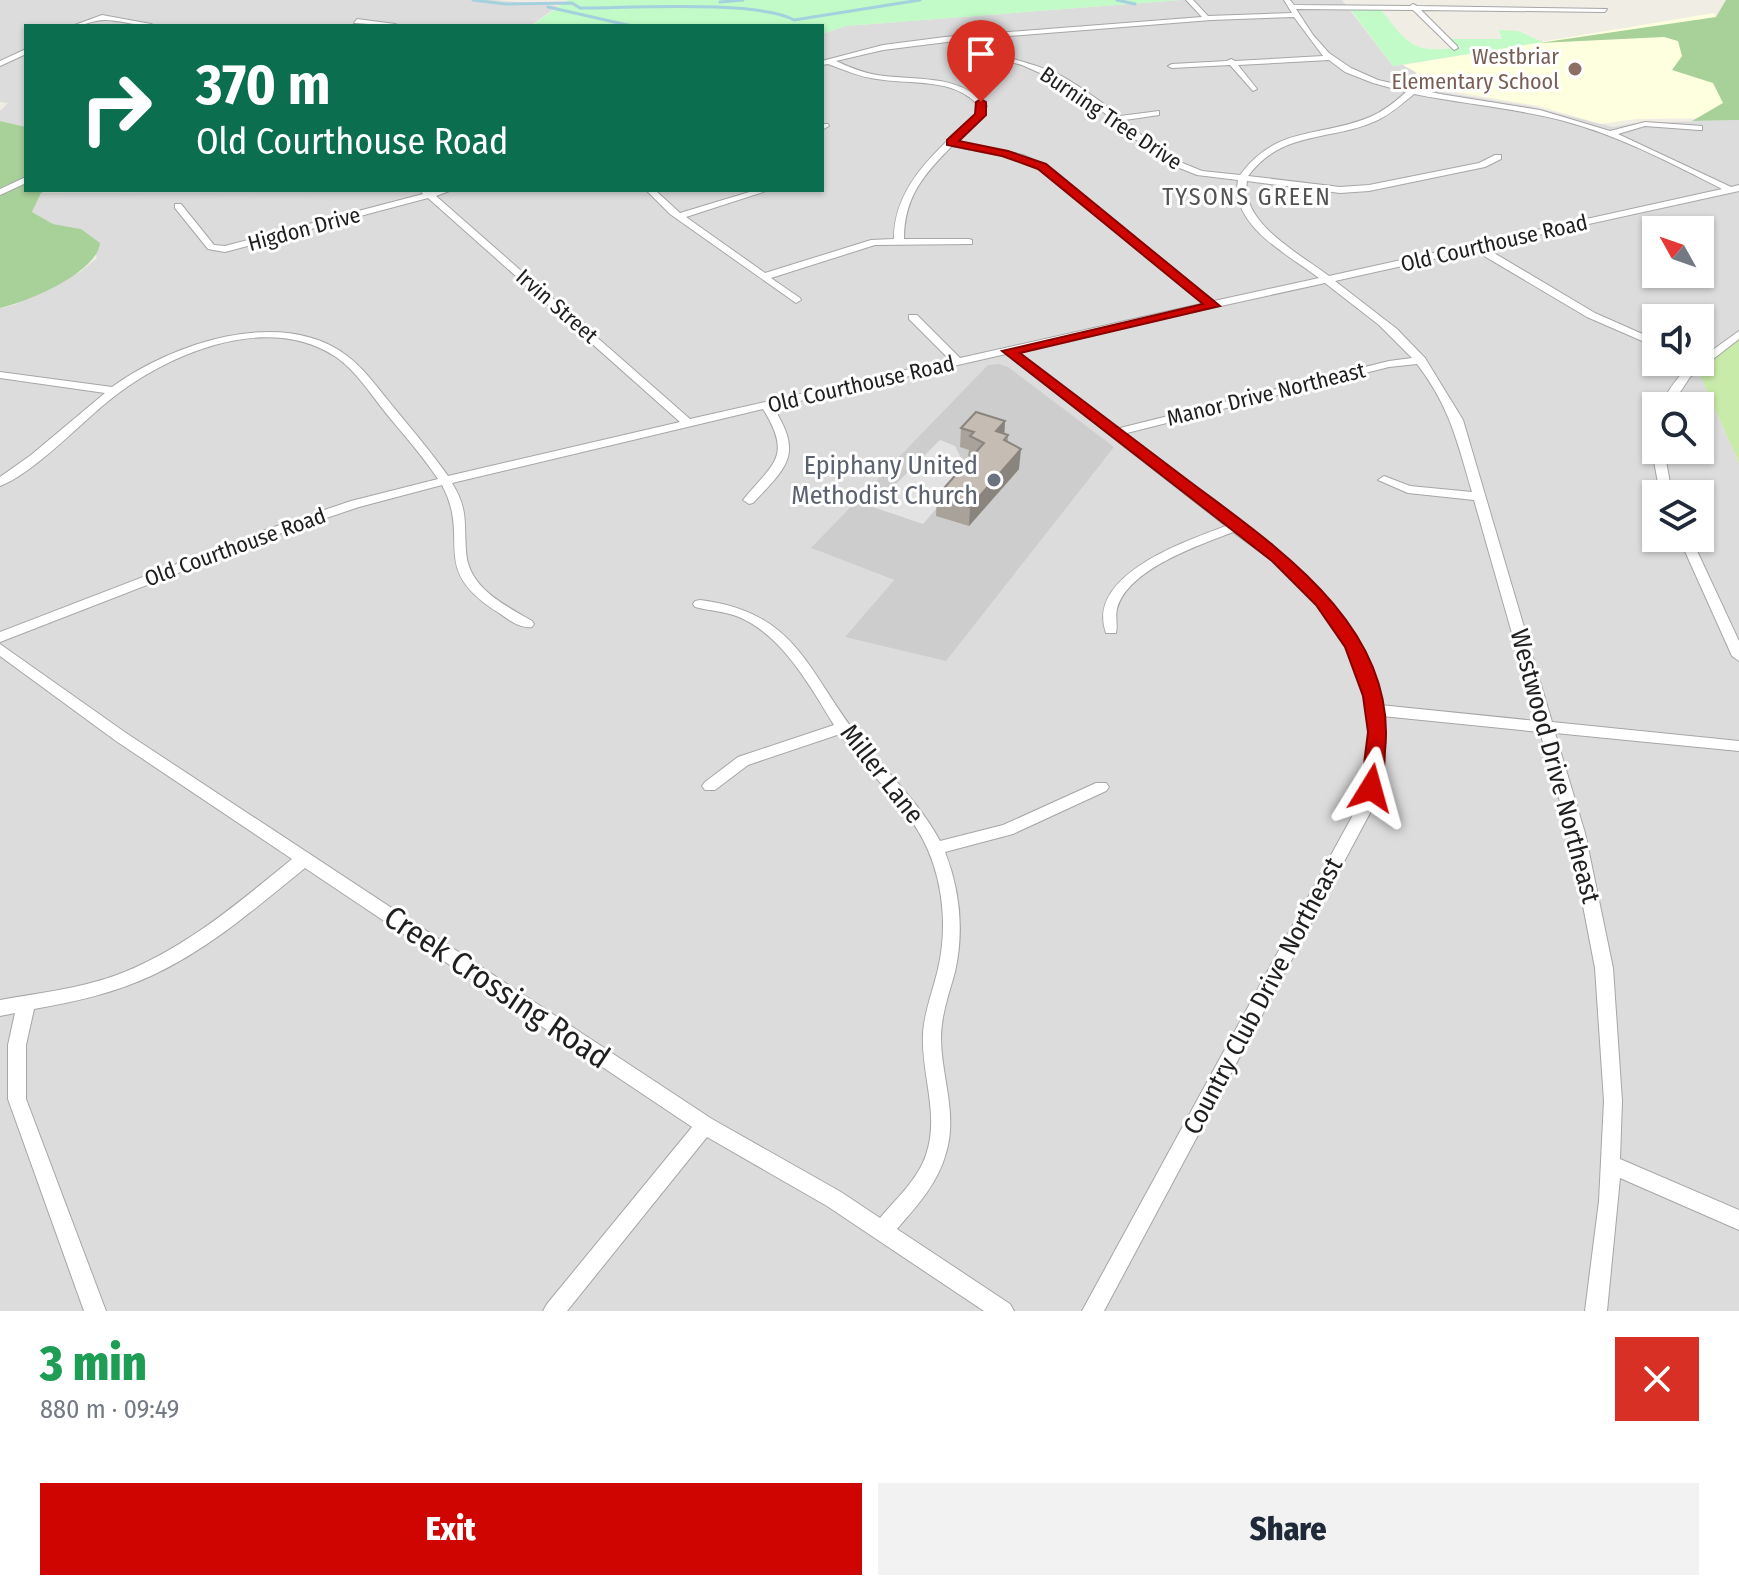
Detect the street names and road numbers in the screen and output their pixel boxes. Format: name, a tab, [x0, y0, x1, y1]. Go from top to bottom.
street label: Burning Tree Drive	[1035, 61, 1187, 175]
street label: Higdon Drive	[245, 201, 363, 257]
street label: Old Courthouse Road	[1398, 208, 1590, 278]
street label: Irvin Street	[511, 263, 604, 349]
street label: Old Courthouse Road	[765, 349, 957, 419]
street label: Manor Drive Northeast	[1164, 356, 1369, 432]
street label: Old Courthouse Road	[141, 502, 329, 592]
street label: Westwood Drive Northeast	[1503, 625, 1607, 907]
street label: Miller Lane	[834, 718, 930, 830]
street label: Country Club Drive Northeast	[1177, 852, 1349, 1140]
street label: Creek Crossing Road	[377, 897, 617, 1077]

